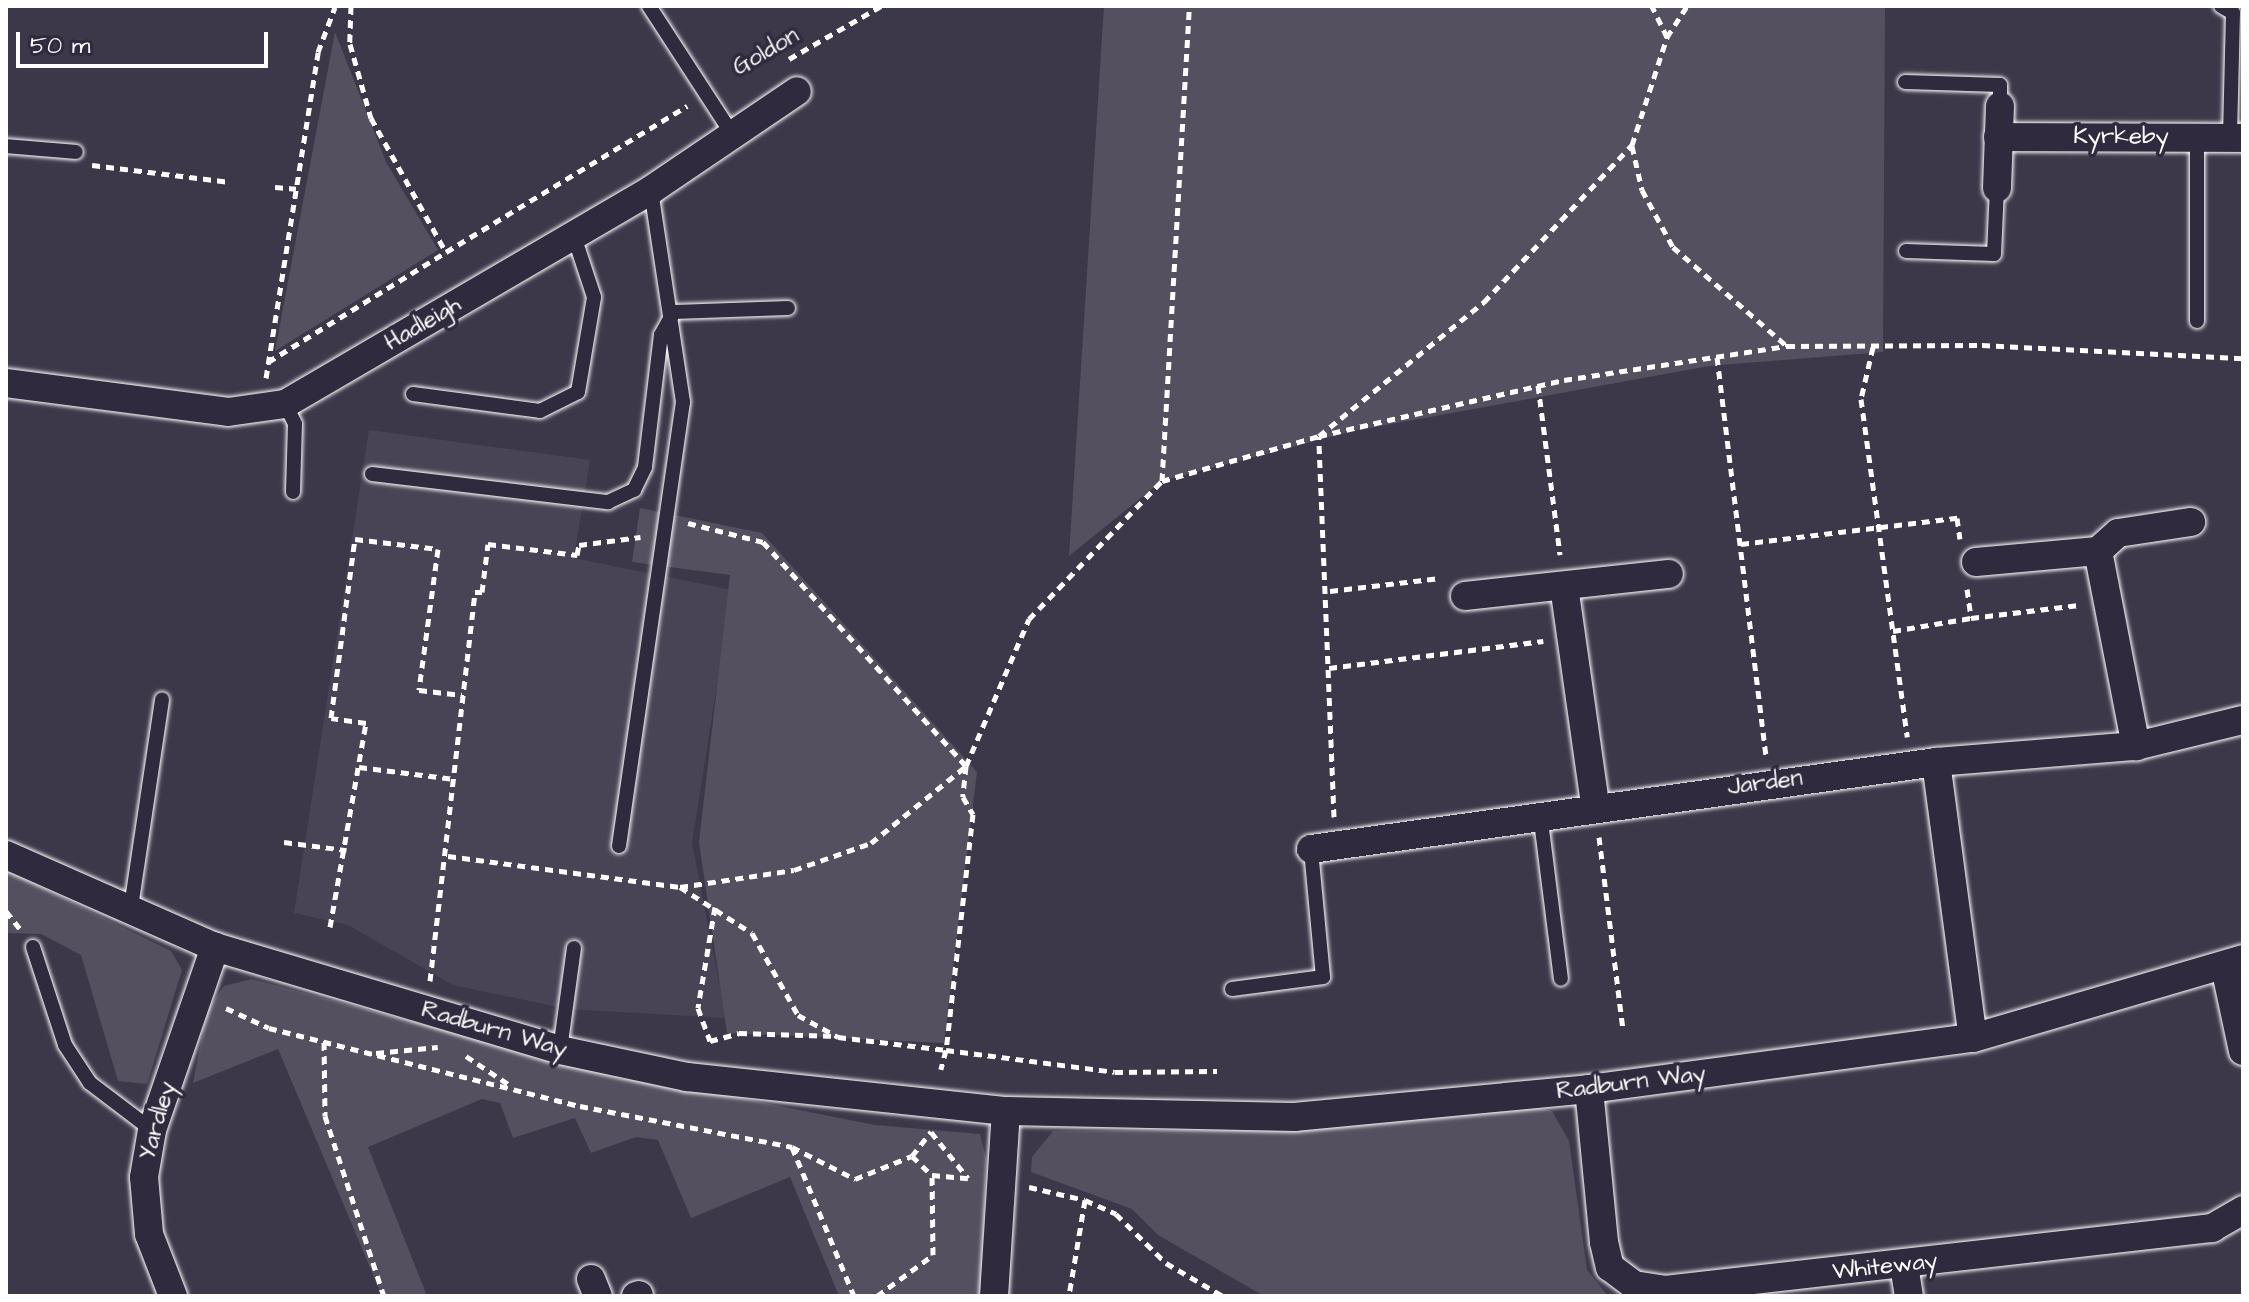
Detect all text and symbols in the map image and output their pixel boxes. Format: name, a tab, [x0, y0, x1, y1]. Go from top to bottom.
scale bar	[20, 16, 272, 66]
street label: Goldon	[728, 22, 804, 82]
text: 50 m	[30, 29, 90, 63]
street label: Kyrkeby	[2073, 123, 2169, 151]
street label: Hadleigh	[380, 291, 466, 357]
street label: Jarden	[1726, 764, 1804, 802]
street label: Radburn Way	[418, 995, 570, 1065]
street label: Radburn Way	[1555, 1060, 1707, 1106]
street label: Yardley	[134, 1078, 182, 1164]
street label: Whiteway	[1831, 1247, 1939, 1287]

